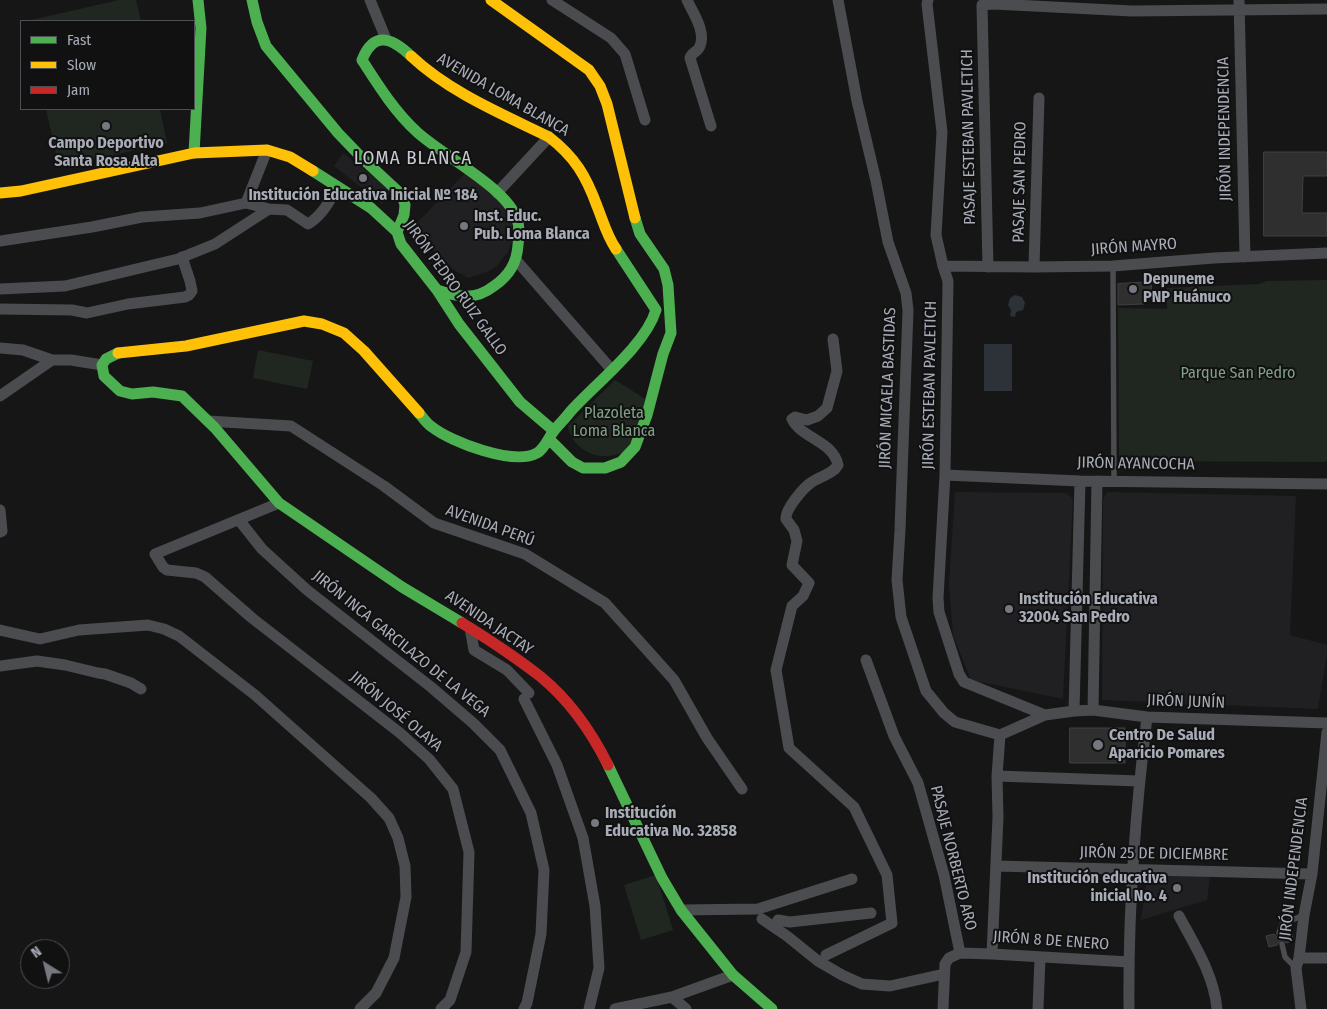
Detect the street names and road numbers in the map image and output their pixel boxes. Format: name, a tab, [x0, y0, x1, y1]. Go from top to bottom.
street label: AVENIDA LOMA BLANCA	[433, 49, 573, 141]
street label: PASAJE ESTEBAN PAVLETICH	[958, 49, 980, 225]
street label: JIRÓN INDEPENDENCIA	[1214, 57, 1236, 201]
street label: PASAJE SAN PEDRO	[1009, 121, 1031, 243]
street label: JIRÓN PEDRO RUIZ GALLO	[399, 216, 511, 360]
street label: JIRÓN MAYRO	[1090, 234, 1178, 260]
street label: JIRÓN ESTEBAN PAVLETICH	[919, 300, 941, 470]
street label: JIRÓN MICAELA BASTIDAS	[876, 307, 900, 469]
street label: JIRÓN AYANCOCHA	[1077, 453, 1195, 475]
street label: AVENIDA PERÚ	[443, 501, 537, 551]
street label: JIRÓN INCA GARCILAZO DE LA VEGA	[308, 566, 494, 722]
street label: AVENIDA JACTAY	[441, 587, 537, 659]
street label: JIRÓN JOSÉ OLAYA	[346, 668, 446, 756]
street label: JIRÓN JUNÍN	[1147, 691, 1225, 713]
street label: PASAJE NORBERTO ARO	[926, 784, 980, 932]
street label: JIRÓN INDEPENDENCIA	[1276, 796, 1312, 942]
street label: JIRÓN 25 DE DICIEMBRE	[1079, 843, 1229, 865]
street label: JIRÓN 8 DE ENERO	[992, 927, 1110, 955]

